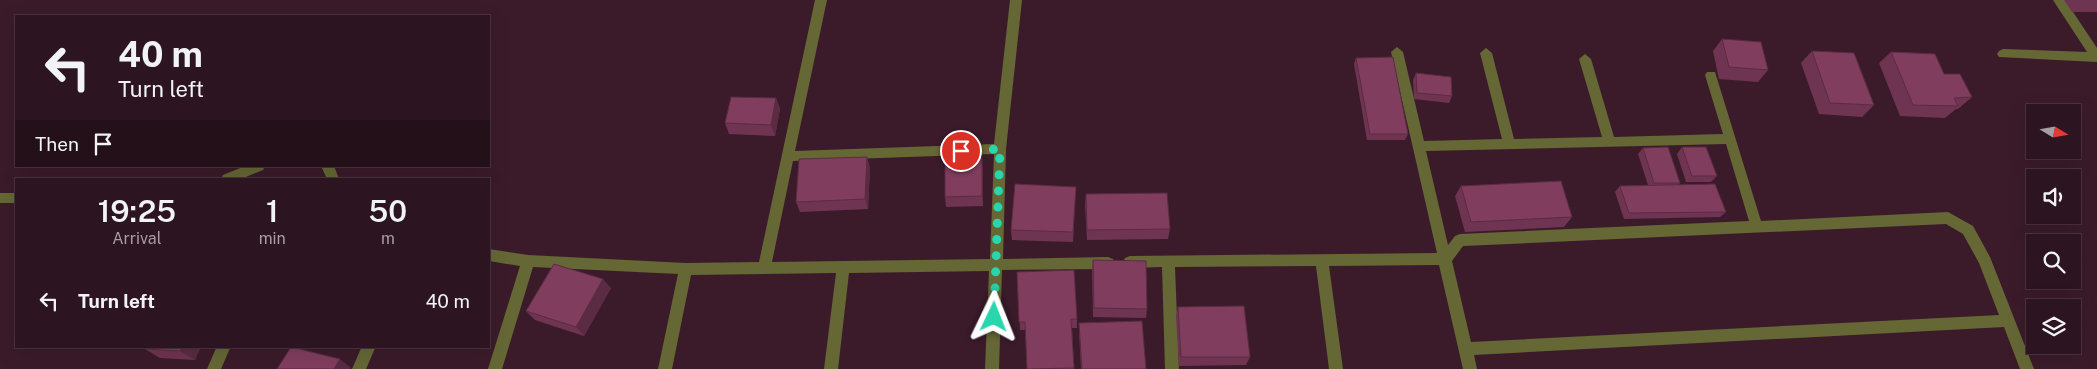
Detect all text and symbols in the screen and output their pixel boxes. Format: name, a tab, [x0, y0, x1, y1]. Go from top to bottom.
text: 40 m	[118, 34, 203, 75]
icon: left	[35, 35, 100, 100]
text: Turn left	[118, 76, 204, 102]
north arrow	[2026, 104, 2081, 159]
map controls	[2026, 104, 2081, 354]
icon: arrive	[89, 130, 117, 158]
pin	[940, 130, 982, 172]
text: Then	[35, 133, 79, 155]
icon: arrive	[947, 137, 975, 165]
button: sound	[2026, 169, 2081, 224]
text: 19:25	[98, 193, 176, 229]
text: 1	[266, 193, 279, 229]
text: 50	[369, 193, 407, 229]
text: Arrival	[112, 229, 162, 248]
text: min	[259, 229, 286, 248]
text: m	[381, 229, 395, 248]
button: search	[2026, 234, 2081, 289]
icon: left	[35, 287, 63, 315]
text: Turn left	[78, 290, 155, 312]
text: 40 m	[425, 290, 470, 312]
position arrow	[967, 290, 1019, 342]
button: layers	[2026, 299, 2081, 354]

